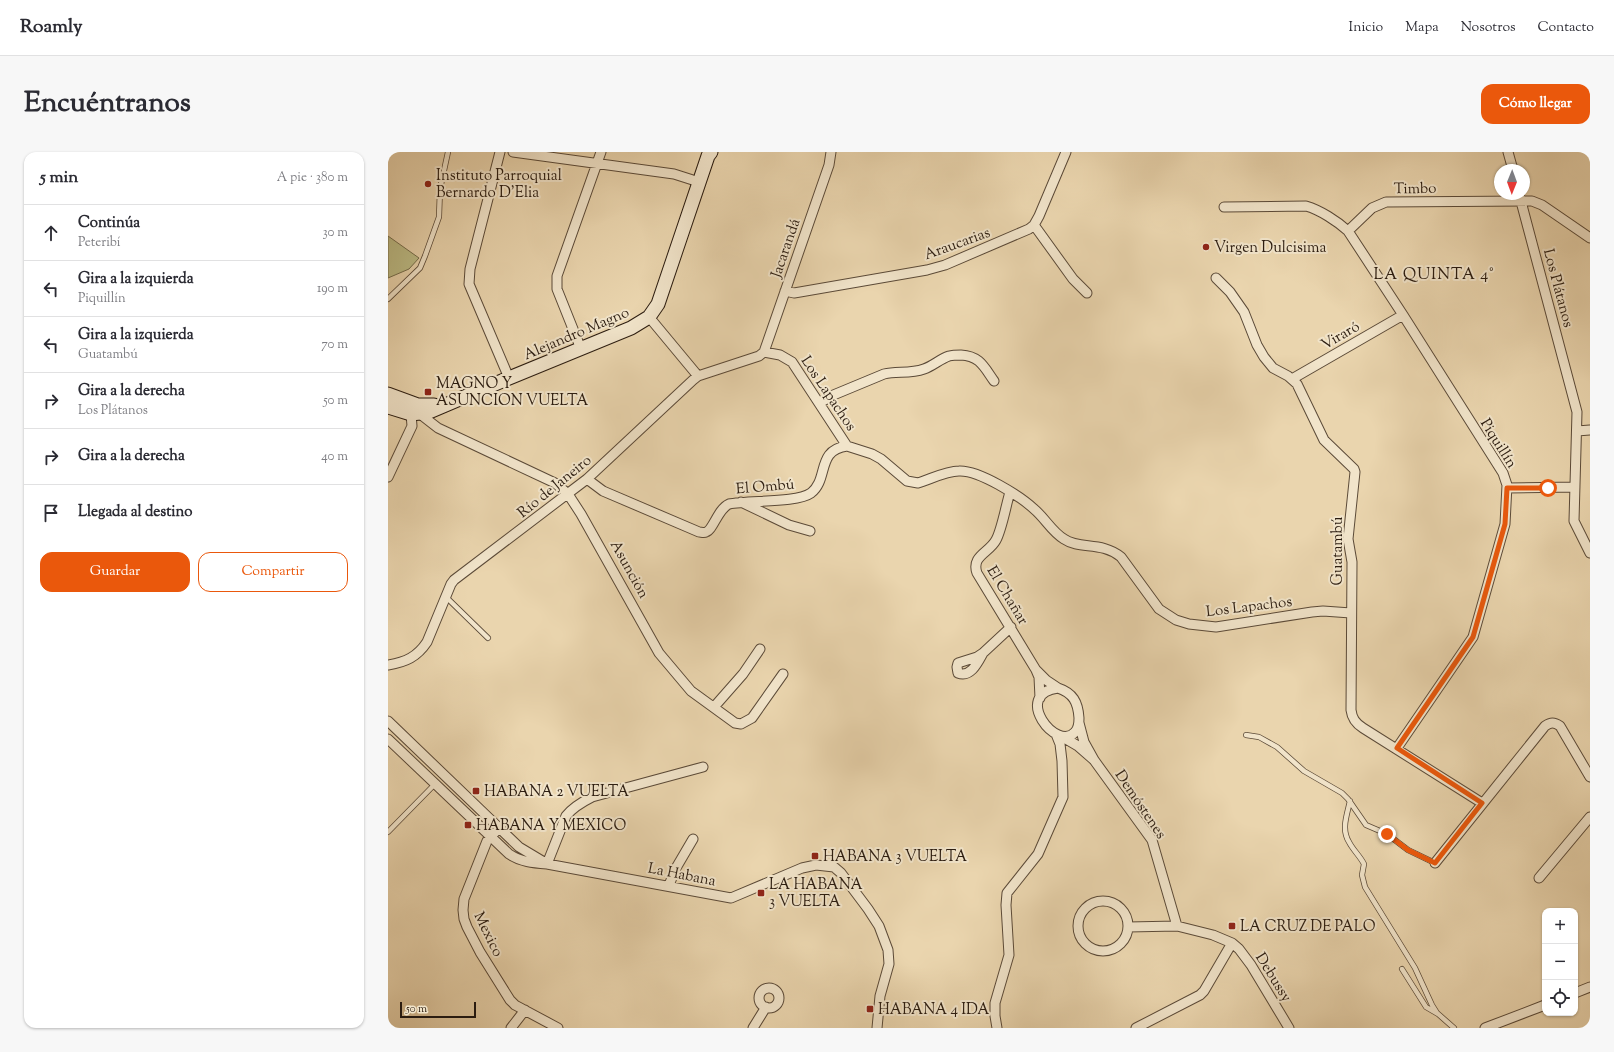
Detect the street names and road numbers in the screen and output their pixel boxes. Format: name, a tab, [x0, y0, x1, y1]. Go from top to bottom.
street label: Timbo	[1393, 179, 1437, 200]
street label: Jacarandá	[766, 216, 806, 282]
street label: Araucarias	[921, 223, 994, 266]
street label: Los Plátanos	[1537, 247, 1578, 330]
street label: Alejandro Magno	[520, 303, 633, 366]
street label: Viraró	[1317, 317, 1364, 356]
street label: Los Lapachos	[795, 352, 861, 436]
street label: Piquillín	[1474, 415, 1521, 473]
street label: Río de Janeiro	[513, 451, 596, 524]
street label: El Ombú	[735, 474, 795, 500]
street label: Guatambú	[1328, 516, 1349, 585]
street label: Asunción	[604, 537, 653, 603]
street label: El Chañar	[981, 562, 1033, 630]
street label: Los Lapachos	[1205, 592, 1294, 623]
street label: Demóstenes	[1109, 766, 1171, 844]
street label: La Habana	[646, 859, 718, 892]
street label: Mexico	[468, 909, 508, 961]
street label: Debussy	[1249, 949, 1296, 1007]

